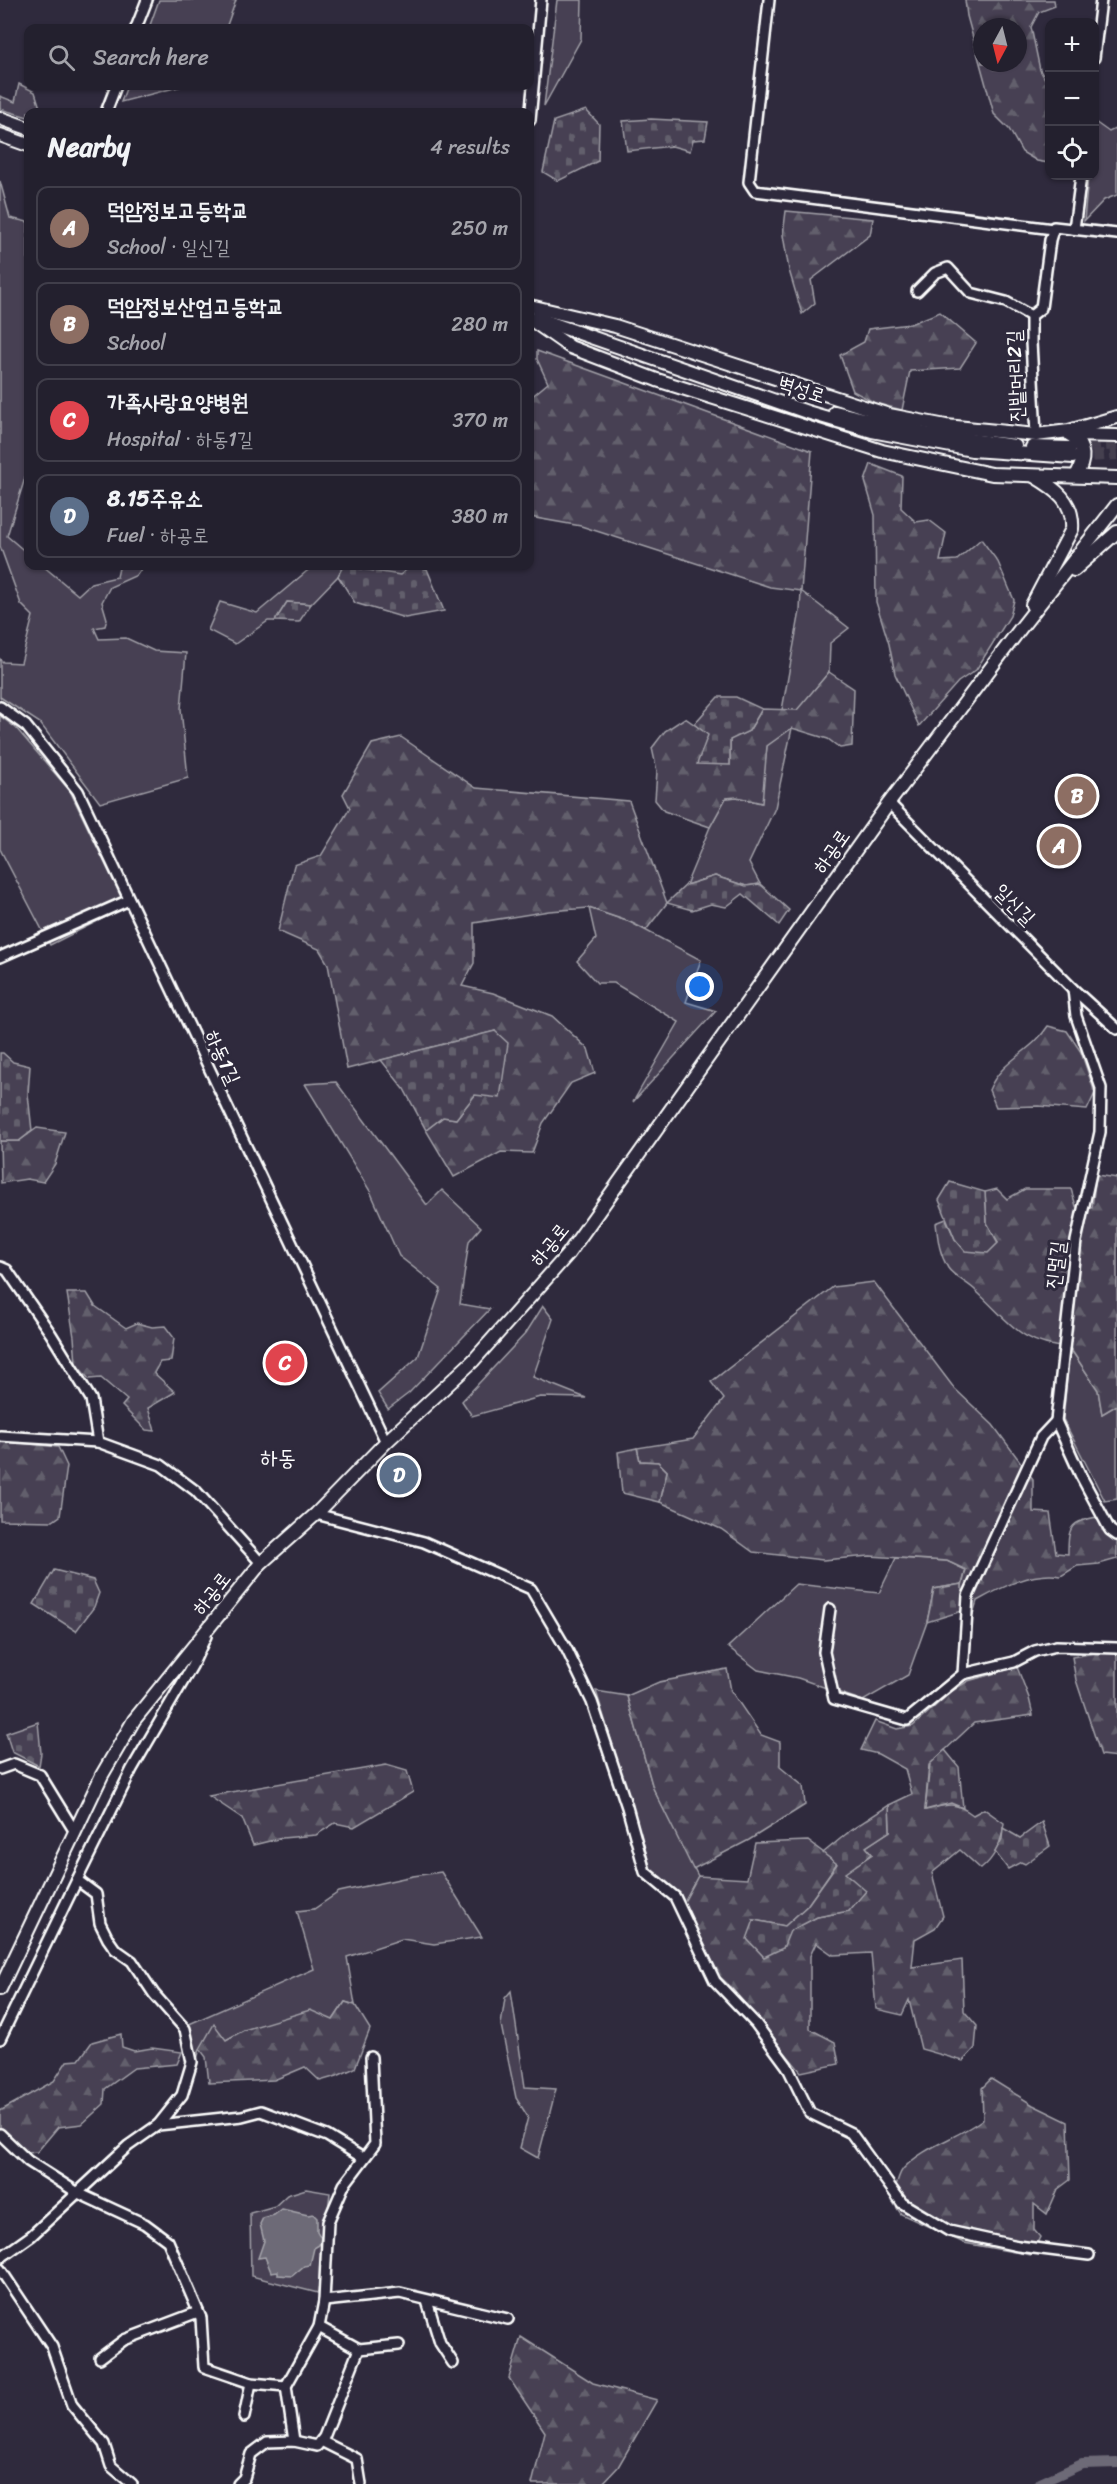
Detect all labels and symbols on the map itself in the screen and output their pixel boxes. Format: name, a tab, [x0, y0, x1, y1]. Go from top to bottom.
north arrow	[973, 18, 1027, 72]
street label: 진밭머리2길	[996, 329, 1035, 423]
street label: 벽성로	[773, 365, 830, 414]
pin: B	[1058, 774, 1096, 818]
street label: 하공로	[803, 821, 860, 881]
pin: A	[1040, 824, 1078, 868]
street label: 일신길	[985, 875, 1044, 934]
your location	[685, 972, 714, 1001]
street label: 하동1길	[195, 1024, 250, 1090]
street label: 하공로	[521, 1215, 578, 1274]
street label: 진멀길	[1035, 1239, 1076, 1291]
pin: C	[266, 1340, 304, 1386]
district label: 하동	[260, 1438, 296, 1477]
pin: D	[380, 1452, 418, 1498]
street label: 하공로	[183, 1564, 240, 1623]

